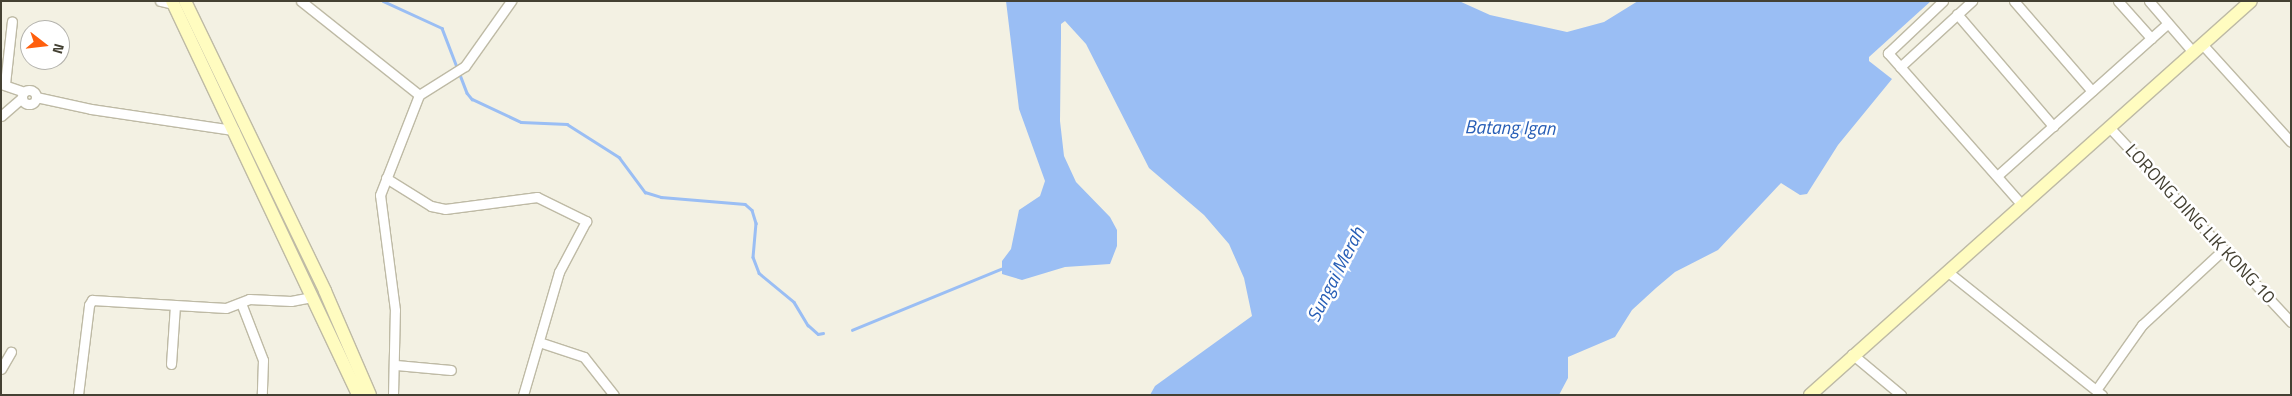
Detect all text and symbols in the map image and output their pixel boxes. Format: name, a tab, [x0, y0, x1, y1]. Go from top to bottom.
north arrow	[20, 20, 70, 70]
text: N	[48, 41, 70, 57]
water label: Batang Igan	[1464, 115, 1556, 139]
street label: LORONG DING LIK KONG 10	[2120, 140, 2280, 308]
water label: Sungai Merah	[1301, 223, 1369, 325]

